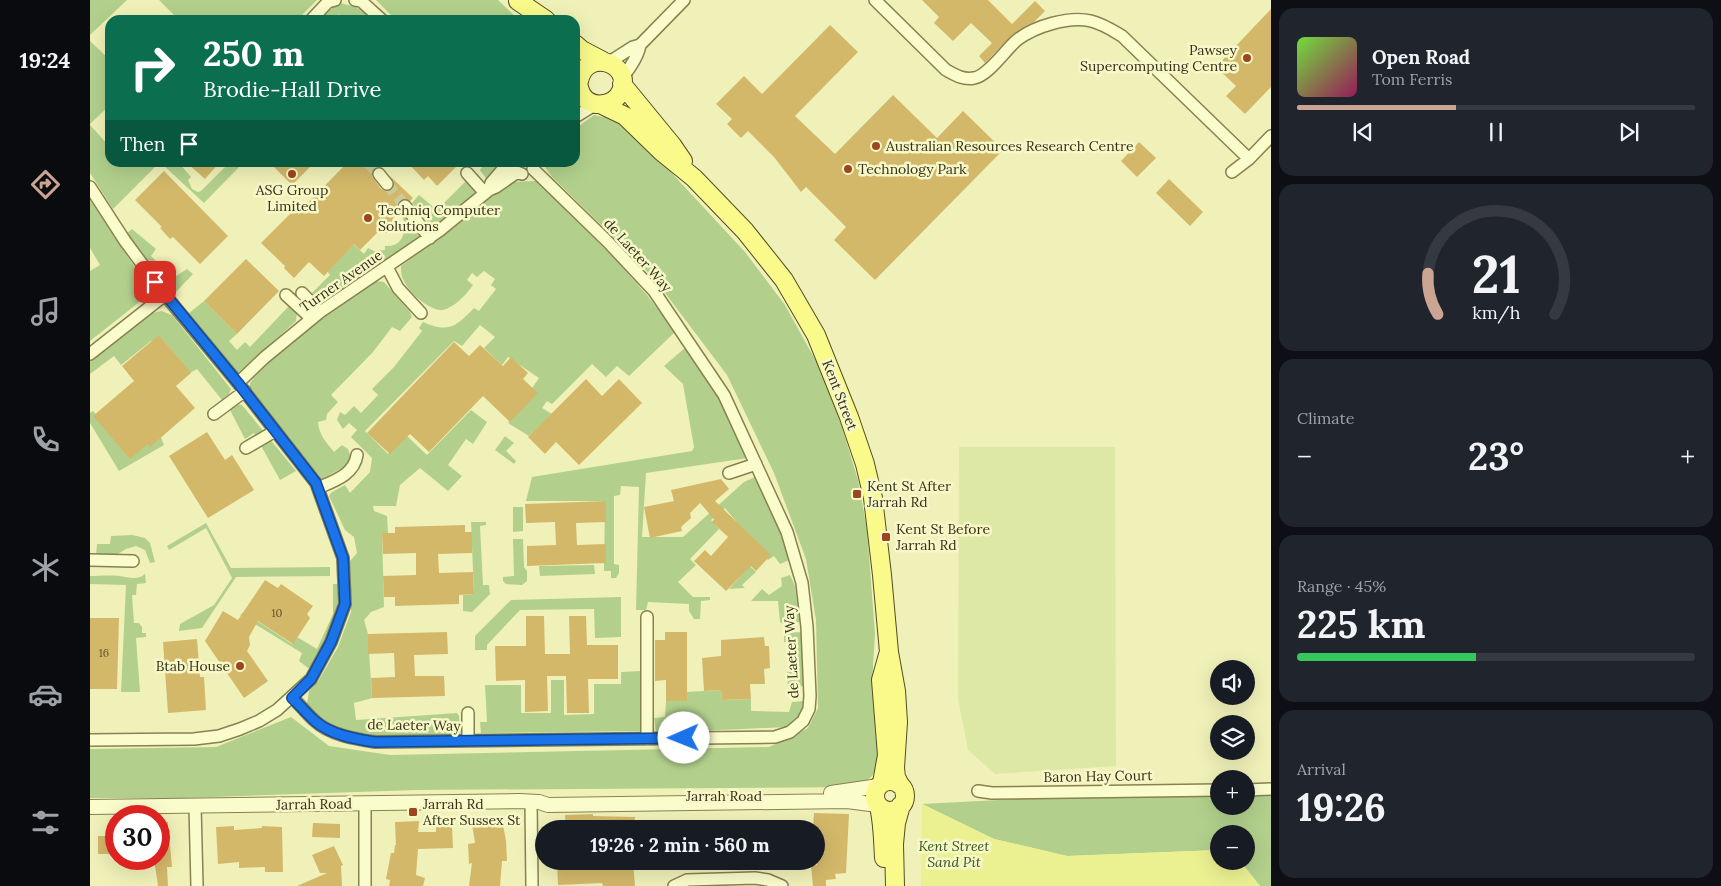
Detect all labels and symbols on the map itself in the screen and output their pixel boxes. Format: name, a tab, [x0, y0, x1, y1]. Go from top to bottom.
place label: Pawsey Supercomputing Centre	[1080, 41, 1238, 75]
marker: Pawsey Supercomputing Centre	[1241, 52, 1253, 64]
place label: Australian Resources Research Centre	[885, 137, 1134, 155]
marker: Australian Resources Research Centre	[870, 140, 882, 152]
place label: Technology Park	[858, 160, 967, 178]
marker: Technology Park	[842, 163, 854, 175]
marker: ASG Group Limited	[286, 168, 298, 180]
place label: ASG Group Limited	[255, 181, 328, 215]
place label: Techniq Computer Solutions	[378, 201, 500, 235]
marker: Techniq Computer Solutions	[362, 212, 374, 224]
street label: de Laeter Way	[600, 214, 676, 296]
street label: Turner Avenue	[296, 246, 386, 316]
pin	[134, 261, 176, 303]
street label: Kent Street	[818, 357, 862, 433]
place label: Kent St After Jarrah Rd	[866, 477, 951, 511]
marker: Kent St After Jarrah Rd	[851, 488, 863, 500]
place label: Kent St Before Jarrah Rd	[895, 520, 991, 554]
marker: Kent St Before Jarrah Rd	[880, 531, 892, 543]
street label: de Laeter Way	[780, 604, 802, 699]
house number: 10	[272, 606, 283, 620]
house number: 16	[99, 646, 109, 660]
place label: Btab House	[156, 657, 230, 675]
marker: Btab House	[234, 660, 246, 672]
position arrow	[657, 711, 709, 763]
street label: de Laeter Way	[367, 715, 461, 735]
street label: Baron Hay Court	[1043, 766, 1153, 786]
street label: Jarrah Road	[685, 787, 762, 805]
street label: Jarrah Road	[275, 794, 352, 814]
place label: Jarrah Rd After Sussex St	[422, 795, 521, 829]
speed limit sign: 30	[105, 805, 170, 870]
marker: Jarrah Rd After Sussex St	[407, 806, 419, 818]
park label: Kent Street Sand Pit	[919, 837, 990, 871]

